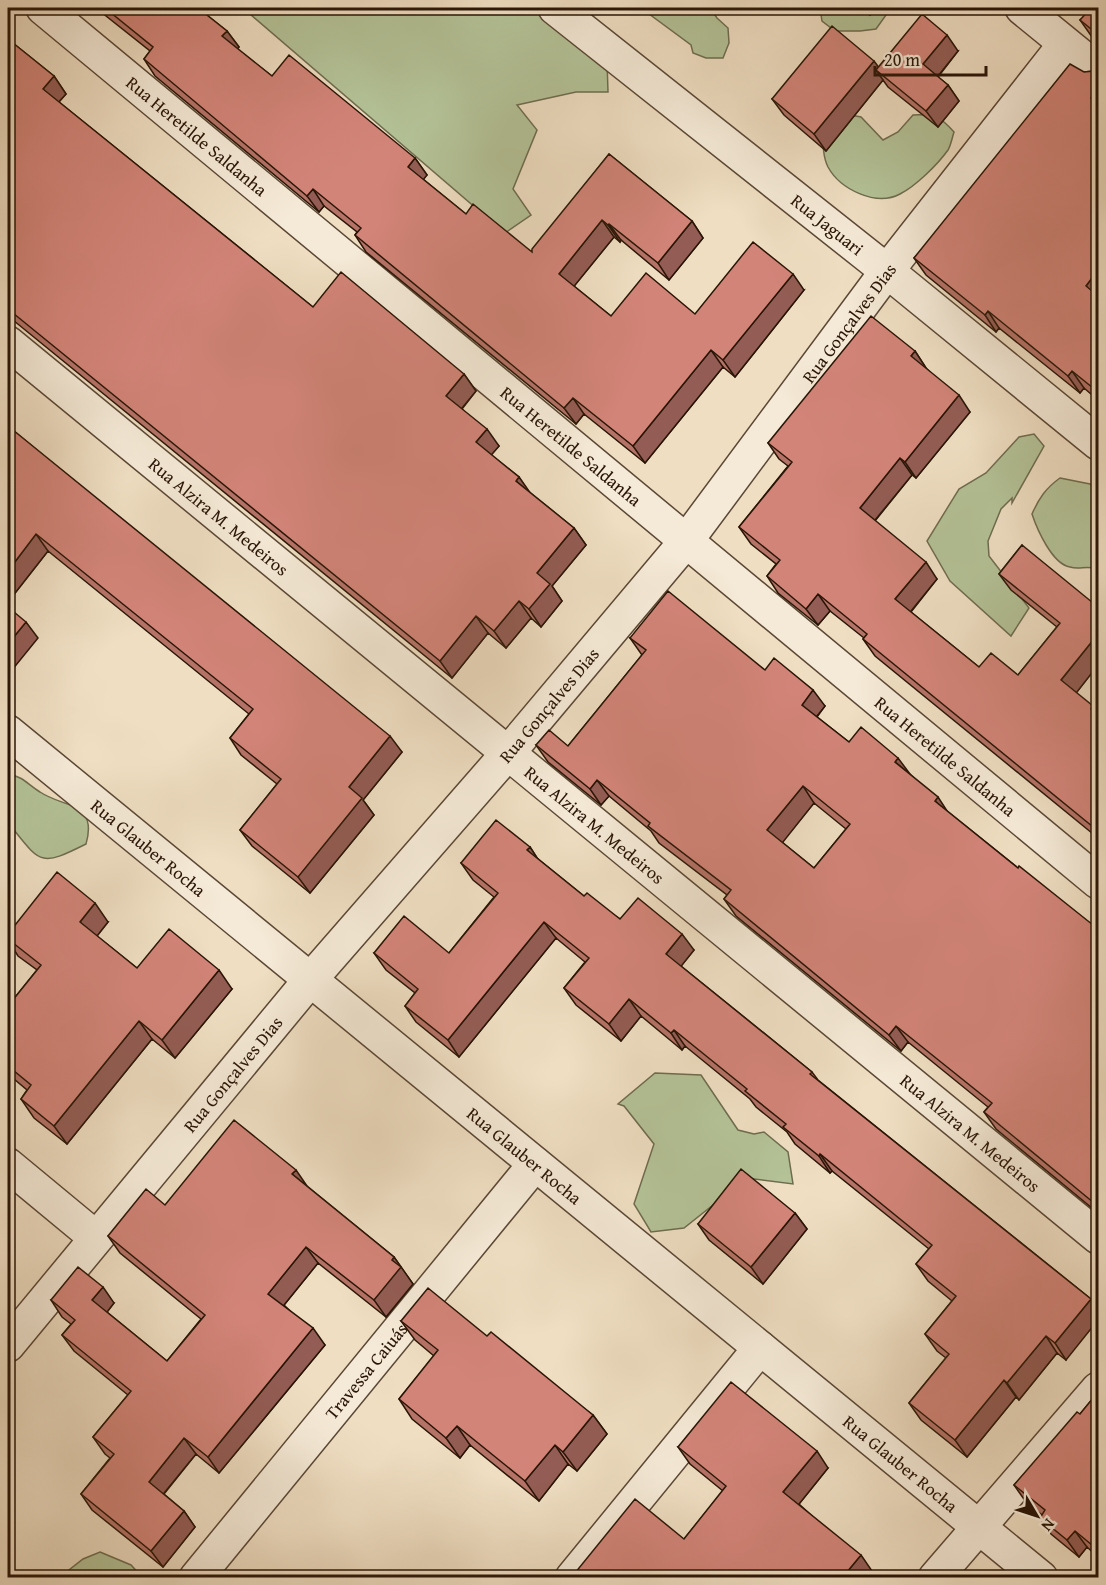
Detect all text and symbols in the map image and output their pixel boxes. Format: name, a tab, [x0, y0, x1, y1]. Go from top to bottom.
scale bar	[875, 39, 986, 77]
text: 20 m	[884, 46, 920, 73]
street label: Rua Heretilde Saldanha	[120, 69, 274, 203]
street label: Rua Jaguari	[785, 187, 870, 262]
street label: Rua Gonçalves Dias	[795, 257, 902, 388]
street label: Rua Heretilde Saldanha	[495, 379, 648, 513]
street label: Rua Alzira M. Medeiros	[143, 450, 295, 582]
street label: Rua Gonçalves Dias	[492, 641, 605, 769]
street label: Rua Heretilde Saldanha	[869, 689, 1022, 823]
street label: Rua Alzira M. Medeiros	[519, 759, 671, 890]
street label: Rua Glauber Rocha	[85, 792, 213, 903]
street label: Rua Gonçalves Dias	[176, 1010, 289, 1138]
street label: Rua Alzira M. Medeiros	[895, 1067, 1047, 1198]
street label: Rua Glauber Rocha	[461, 1100, 589, 1211]
street label: Travessa Caiuás	[318, 1316, 414, 1425]
street label: Rua Glauber Rocha	[837, 1408, 965, 1519]
north arrow	[1007, 1486, 1067, 1546]
text: N	[1036, 1514, 1061, 1537]

